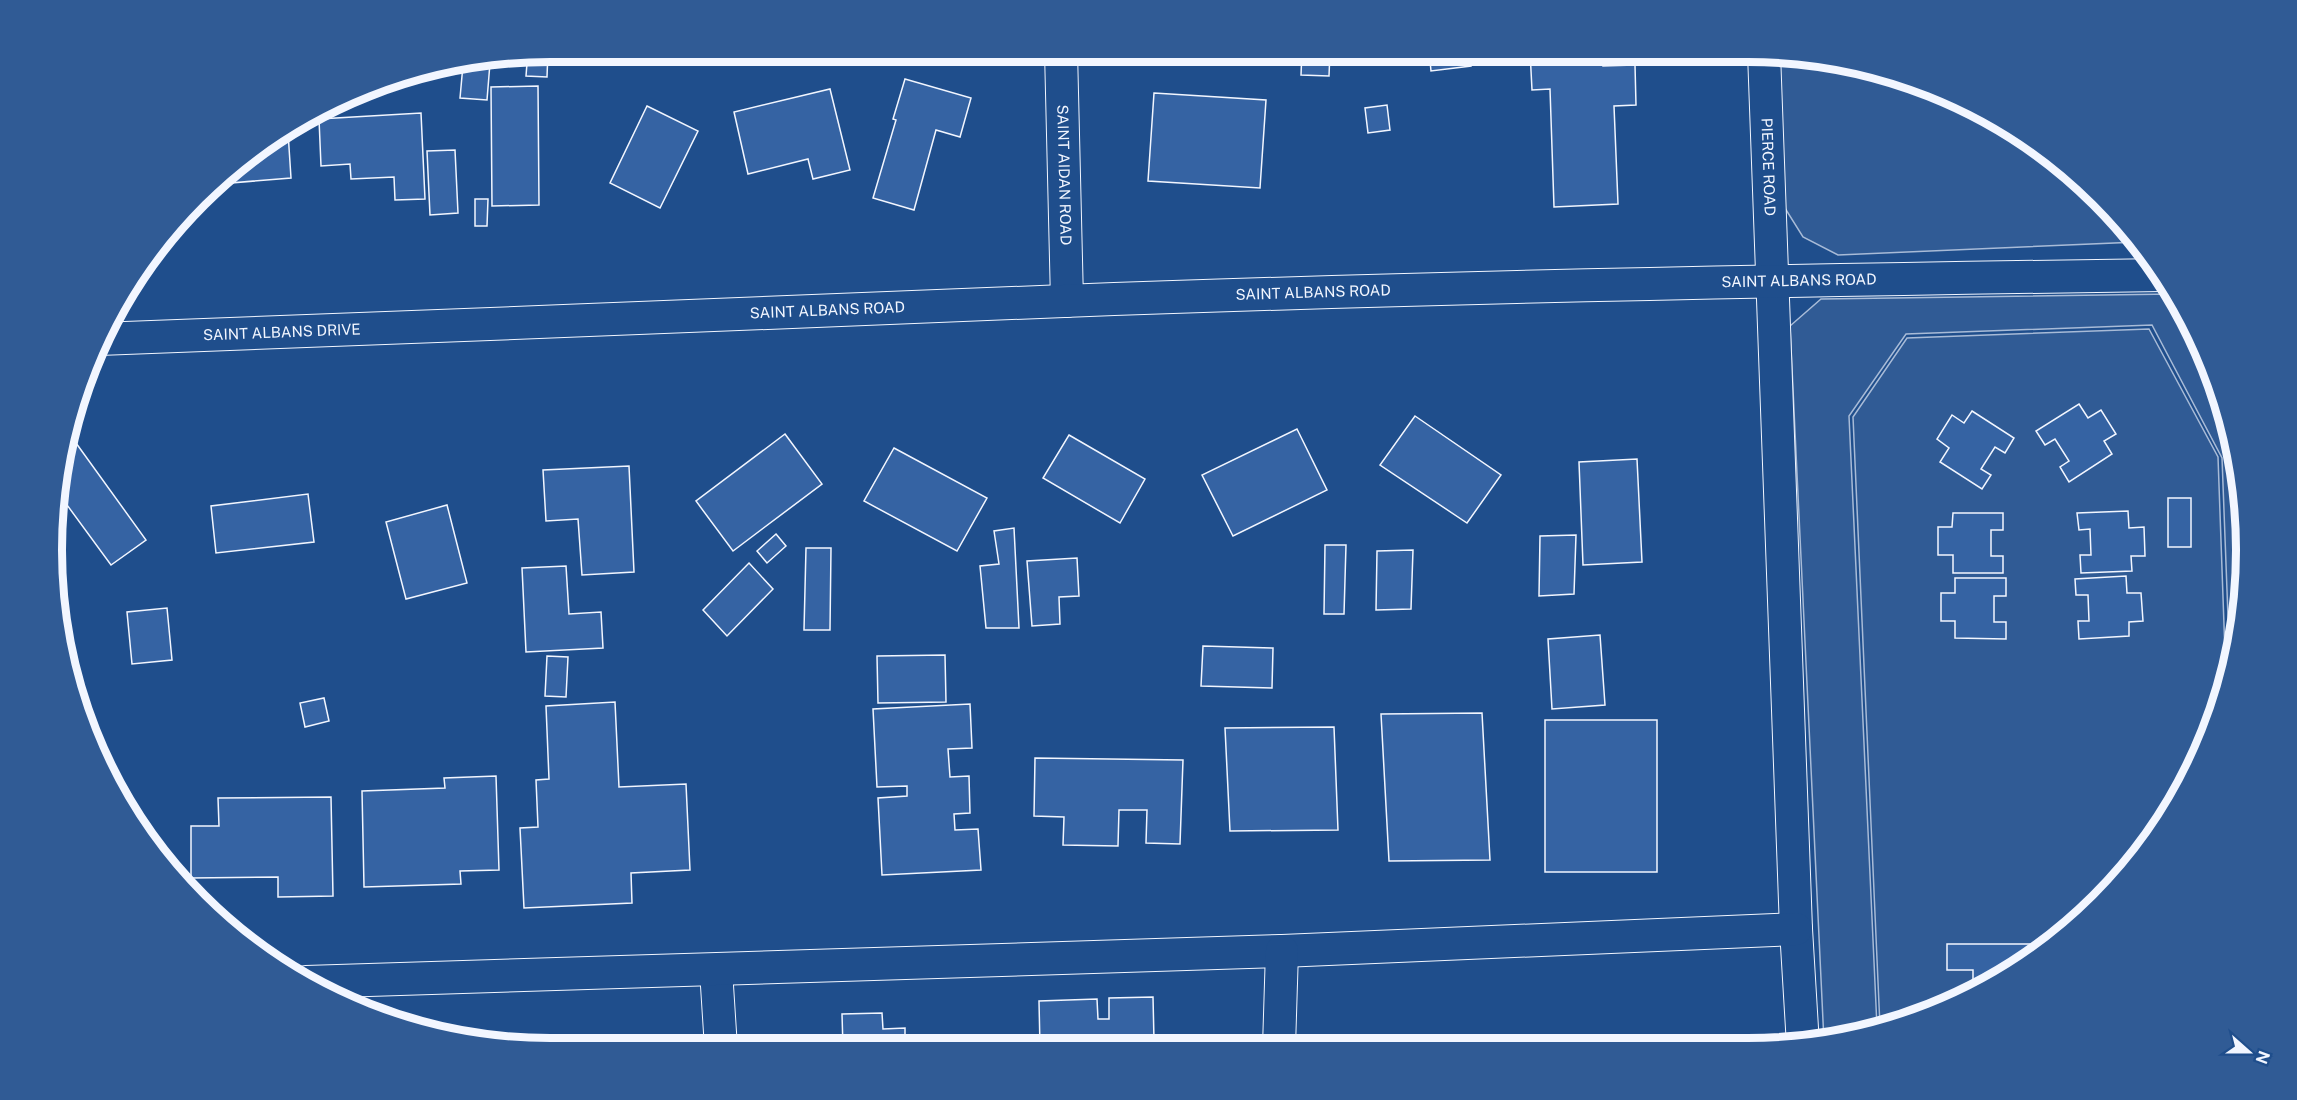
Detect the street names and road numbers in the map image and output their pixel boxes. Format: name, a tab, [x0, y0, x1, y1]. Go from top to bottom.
street label: SAINT AIDAN ROAD	[1054, 104, 1075, 245]
street label: PIERCE ROAD	[1758, 118, 1779, 216]
street label: SAINT ALBANS ROAD	[1721, 270, 1877, 290]
street label: SAINT ALBANS ROAD	[1235, 281, 1391, 303]
street label: SAINT ALBANS ROAD	[749, 298, 905, 321]
street label: SAINT ALBANS DRIVE	[203, 320, 361, 343]

